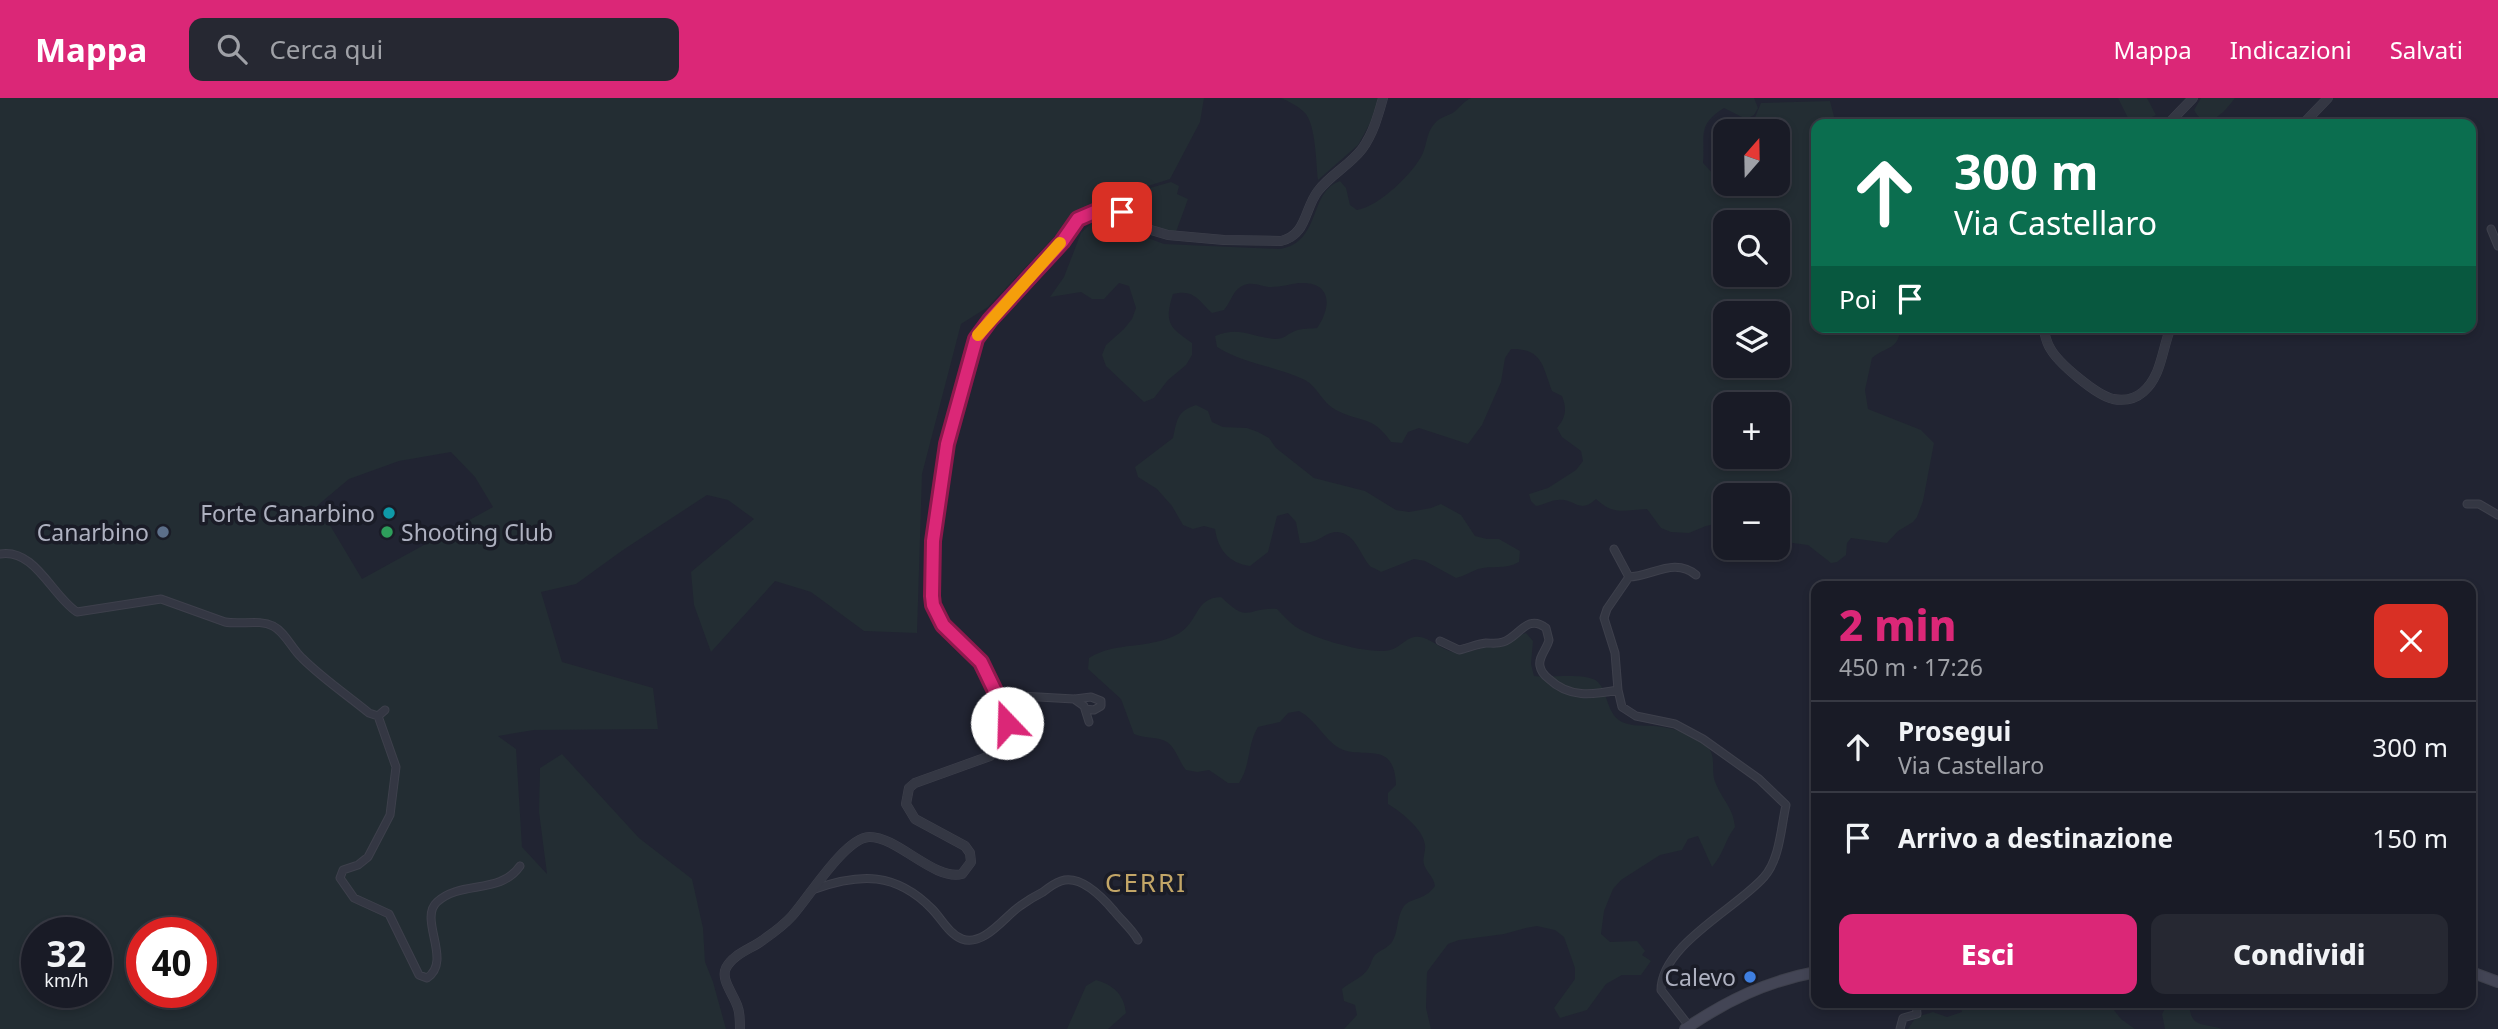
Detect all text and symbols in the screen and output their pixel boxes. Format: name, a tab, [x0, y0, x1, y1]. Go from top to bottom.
search box	[189, 18, 679, 81]
text: Mappa	[35, 27, 147, 72]
icon: search	[213, 30, 251, 68]
text: Cerca qui	[269, 31, 383, 67]
text: Mappa	[2114, 33, 2192, 66]
text: Indicazioni	[2230, 33, 2352, 66]
text: Salvati	[2390, 33, 2463, 66]
north arrow	[1713, 119, 1790, 196]
map controls	[1713, 119, 1790, 560]
text: 300 m	[1954, 138, 2099, 204]
icon: ahead	[1839, 147, 1930, 238]
pin	[1092, 182, 1152, 242]
icon: arrive	[1103, 193, 1141, 231]
text: Via Castellaro	[1954, 201, 2157, 244]
button: search	[1713, 210, 1790, 287]
icon: arrive	[1891, 280, 1929, 318]
text: Poi	[1839, 281, 1877, 317]
button: layers	[1713, 301, 1790, 378]
button: +	[1713, 392, 1790, 469]
button: −	[1713, 483, 1790, 560]
place label: Forte Canarbino	[200, 497, 375, 529]
marker: Forte Canarbino	[381, 505, 397, 521]
place label: Canarbino	[37, 516, 149, 548]
place label: Shooting Club	[401, 516, 553, 548]
marker: Canarbino	[155, 524, 171, 540]
marker: Shooting Club	[379, 524, 395, 540]
text: 2 min	[1839, 596, 1956, 653]
button: close	[2374, 604, 2448, 678]
text: 450 m · 17:26	[1839, 651, 1983, 683]
position arrow	[970, 686, 1044, 760]
text: Prosegui	[1898, 713, 2011, 749]
icon: ahead	[1839, 728, 1877, 766]
text: 300 m	[2372, 729, 2448, 765]
text: Via Castellaro	[1898, 749, 2044, 781]
icon: arrive	[1839, 819, 1877, 857]
text: Arrivo a destinazione	[1898, 820, 2173, 856]
text: 150 m	[2372, 820, 2448, 856]
district label: CERRI	[1105, 864, 1187, 900]
button: Esci	[1839, 914, 2137, 994]
button: Condividi	[2151, 914, 2448, 994]
speed limit sign: 40	[126, 917, 217, 1008]
text: 32	[46, 930, 87, 977]
place label: Calevo	[1665, 961, 1736, 993]
text: km/h	[44, 968, 89, 992]
marker: Calevo	[1742, 969, 1758, 985]

